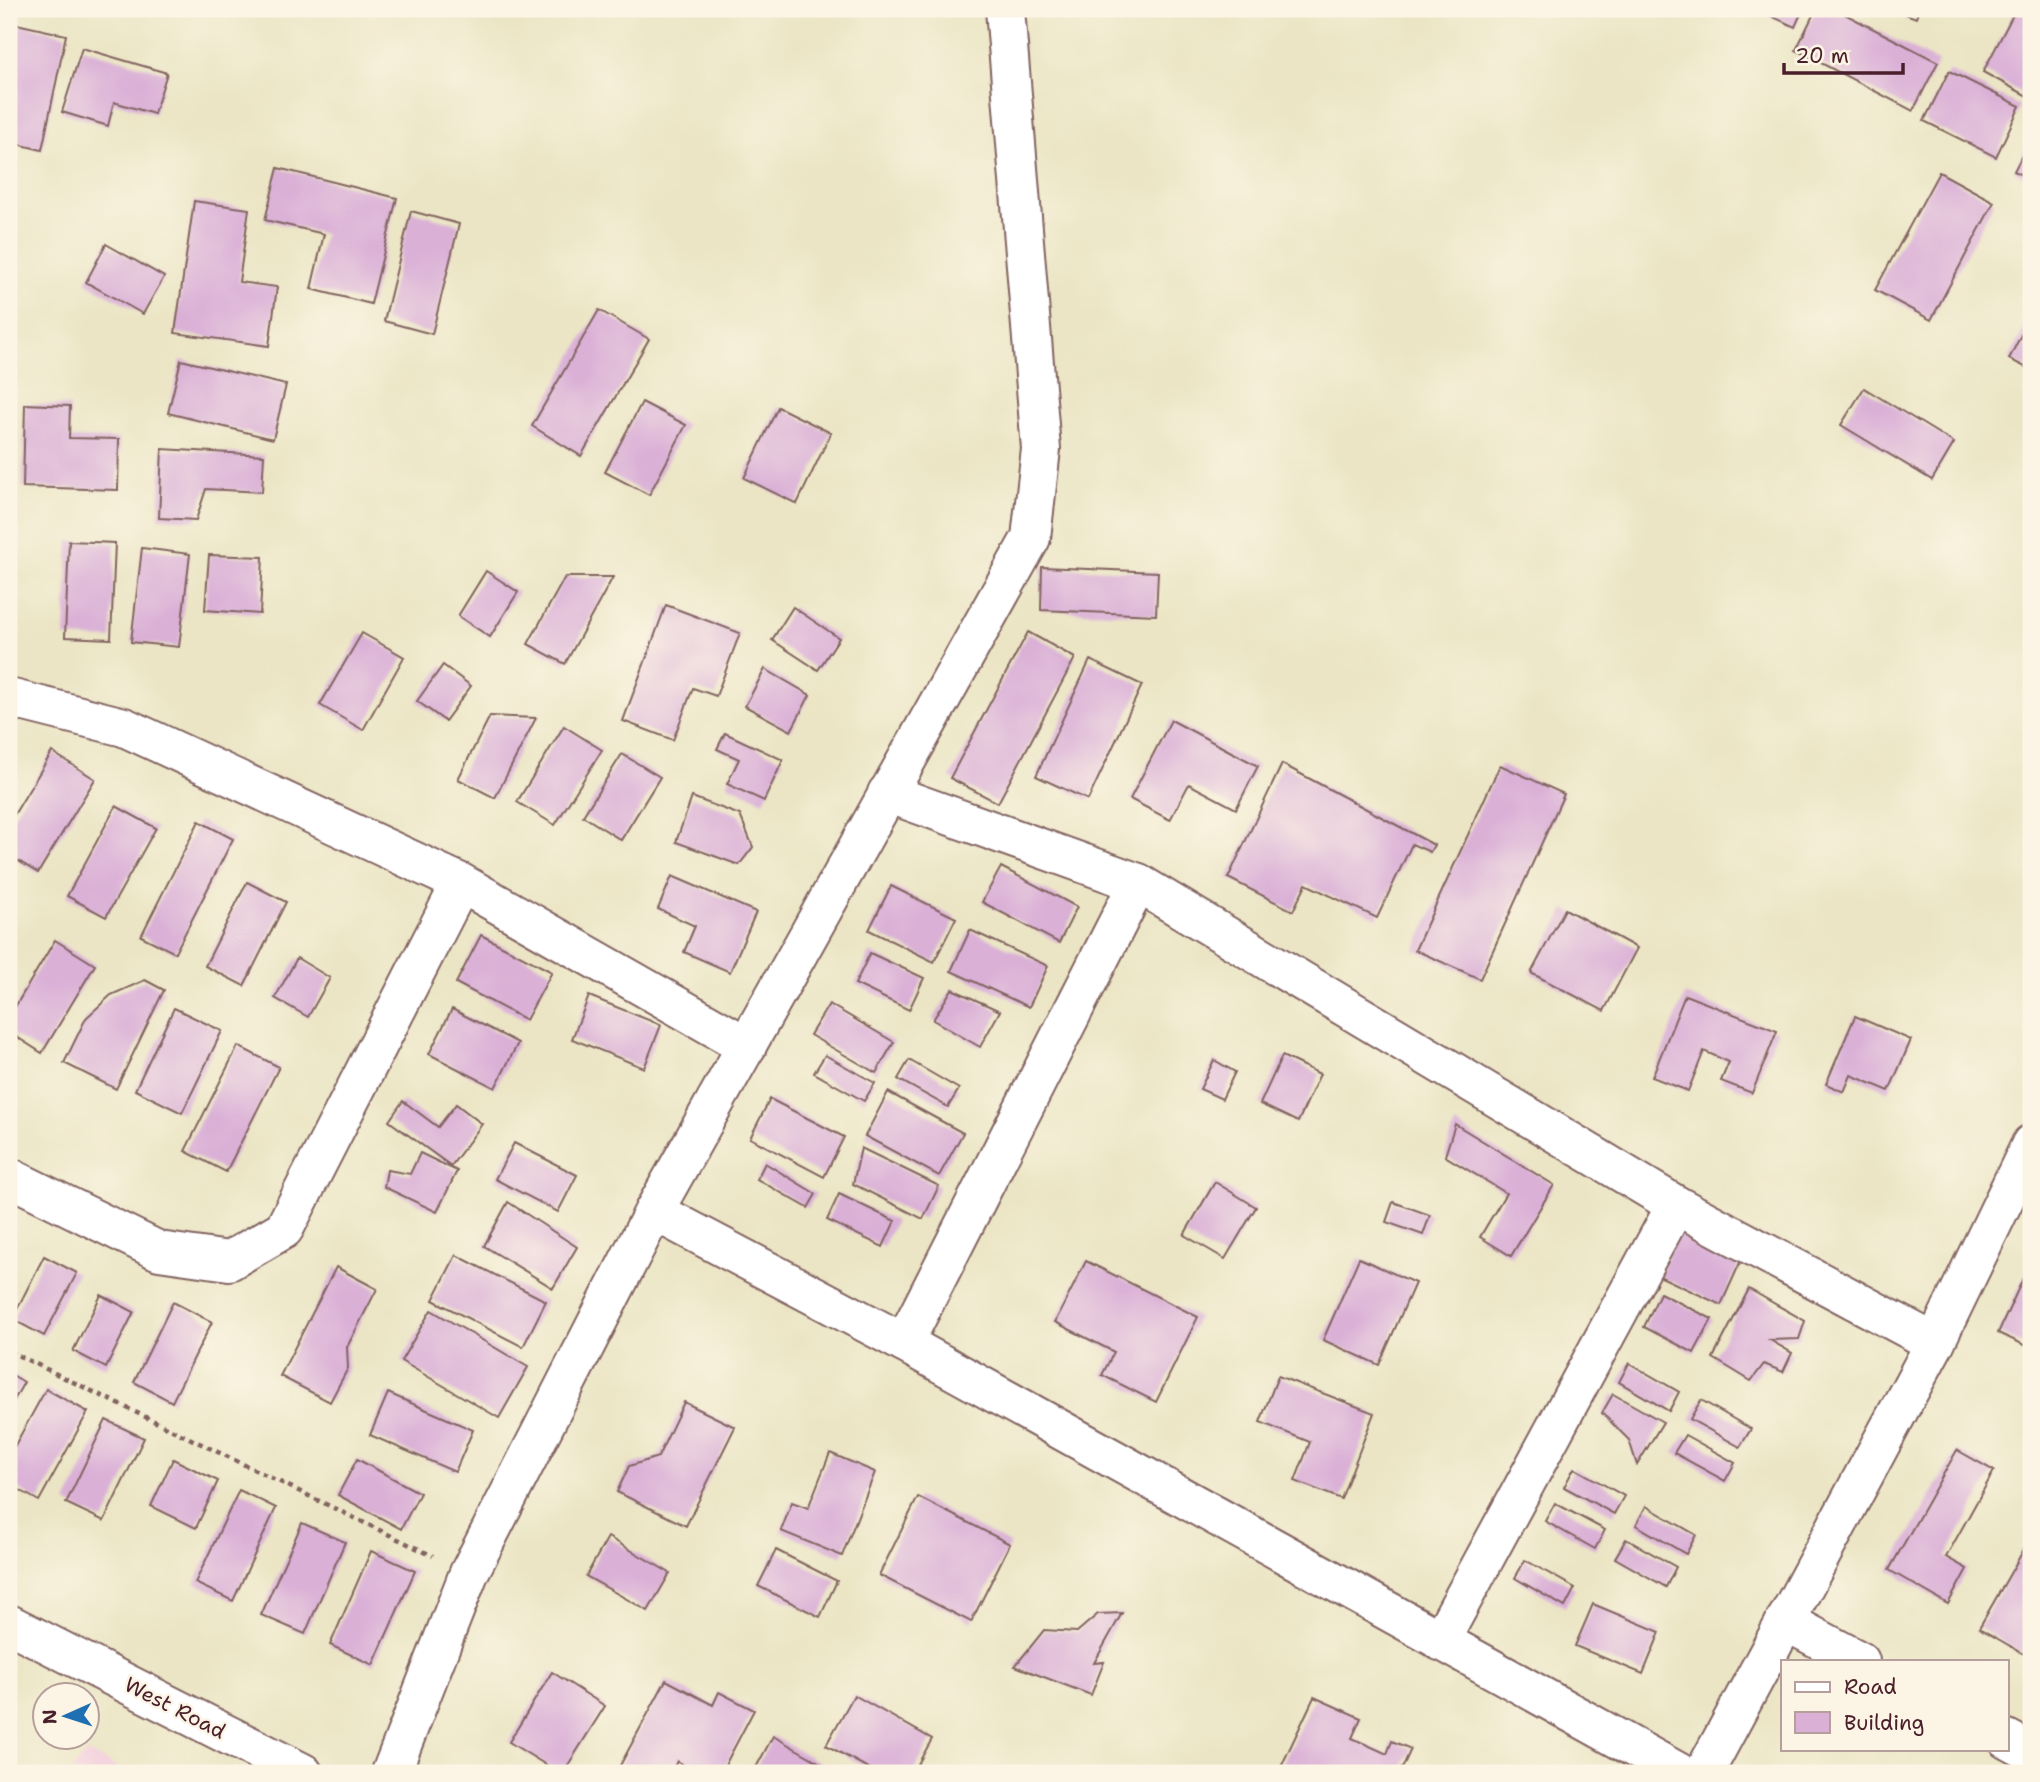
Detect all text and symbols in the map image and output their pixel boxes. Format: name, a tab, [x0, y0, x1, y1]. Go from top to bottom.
scale bar	[1784, 32, 1904, 76]
text: 20 m	[1795, 42, 1849, 70]
legend	[1781, 1660, 2008, 1750]
street label: West Road	[120, 1671, 230, 1745]
text: Road	[1844, 1673, 1897, 1701]
north arrow	[32, 1680, 102, 1750]
text: N	[37, 1709, 62, 1725]
text: Building	[1844, 1709, 1924, 1737]

